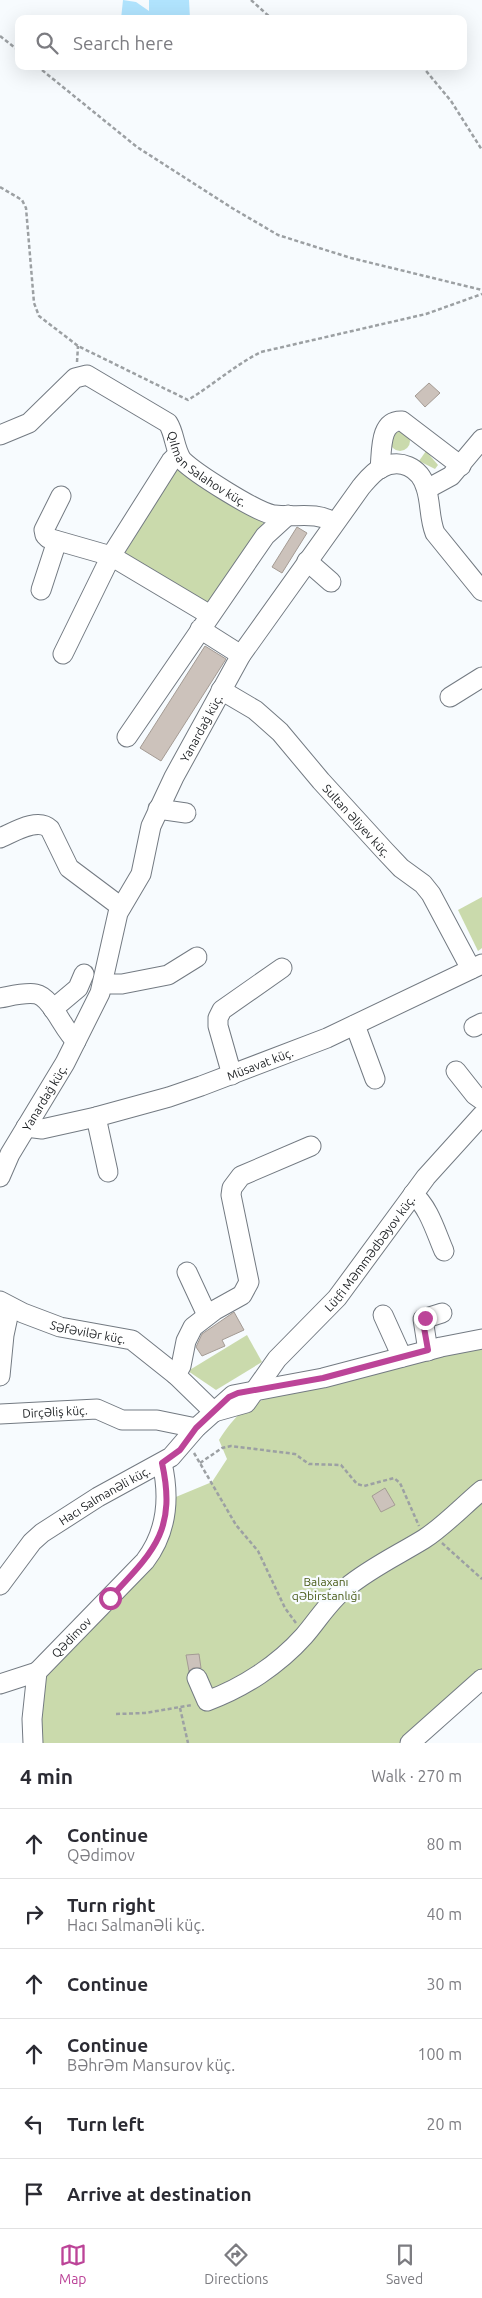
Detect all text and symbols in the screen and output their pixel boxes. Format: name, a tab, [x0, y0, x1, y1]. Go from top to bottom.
search box	[15, 15, 467, 70]
icon: search	[33, 29, 61, 57]
text: Search here	[73, 32, 173, 54]
street label: Qılman Salahov küç.	[166, 429, 249, 508]
street label: Yanardağ küç.	[177, 692, 225, 764]
street label: Sultan Əliyev küç.	[321, 781, 393, 859]
street label: Müsavat küç.	[225, 1045, 295, 1082]
street label: Yanardağ küç.	[19, 1062, 69, 1133]
street label: Lütfi Məmmədbəyov küç.	[322, 1193, 417, 1313]
route end	[414, 1307, 437, 1330]
street label: Səfəvilər küç.	[48, 1317, 127, 1345]
street label: Dirçəliş küç.	[22, 1403, 88, 1419]
street label: Hacı Salmanəli küç.	[56, 1463, 152, 1527]
park label: Balaxanı qəbirstanlığı	[292, 1575, 360, 1602]
route start	[99, 1587, 122, 1610]
street label: Qədimov	[49, 1614, 93, 1660]
text: 4 min	[20, 1764, 73, 1788]
text: Walk · 270 m	[371, 1767, 462, 1785]
text: Continue	[67, 1824, 148, 1846]
icon: ahead	[20, 1830, 48, 1858]
text: 80 m	[426, 1835, 462, 1853]
text: Qədimov	[67, 1846, 135, 1864]
text: Turn right	[67, 1894, 155, 1916]
icon: right	[20, 1900, 48, 1928]
text: 40 m	[426, 1905, 462, 1923]
text: Hacı Salmanəli küç.	[67, 1916, 205, 1934]
icon: ahead	[20, 1970, 48, 1998]
text: Continue	[67, 1973, 148, 1995]
text: 30 m	[426, 1975, 462, 1993]
text: Continue	[67, 2034, 148, 2056]
icon: ahead	[20, 2040, 48, 2068]
text: 100 m	[417, 2045, 462, 2063]
text: Bəhrəm Mansurov küç.	[67, 2056, 235, 2074]
icon: left	[20, 2110, 48, 2138]
text: Turn left	[67, 2113, 145, 2135]
text: 20 m	[426, 2115, 462, 2133]
icon: arrive	[20, 2180, 48, 2208]
text: Arrive at destination	[67, 2183, 252, 2205]
tab: Map	[59, 2241, 87, 2287]
tab: Directions	[204, 2241, 268, 2287]
tab: Saved	[386, 2241, 423, 2287]

